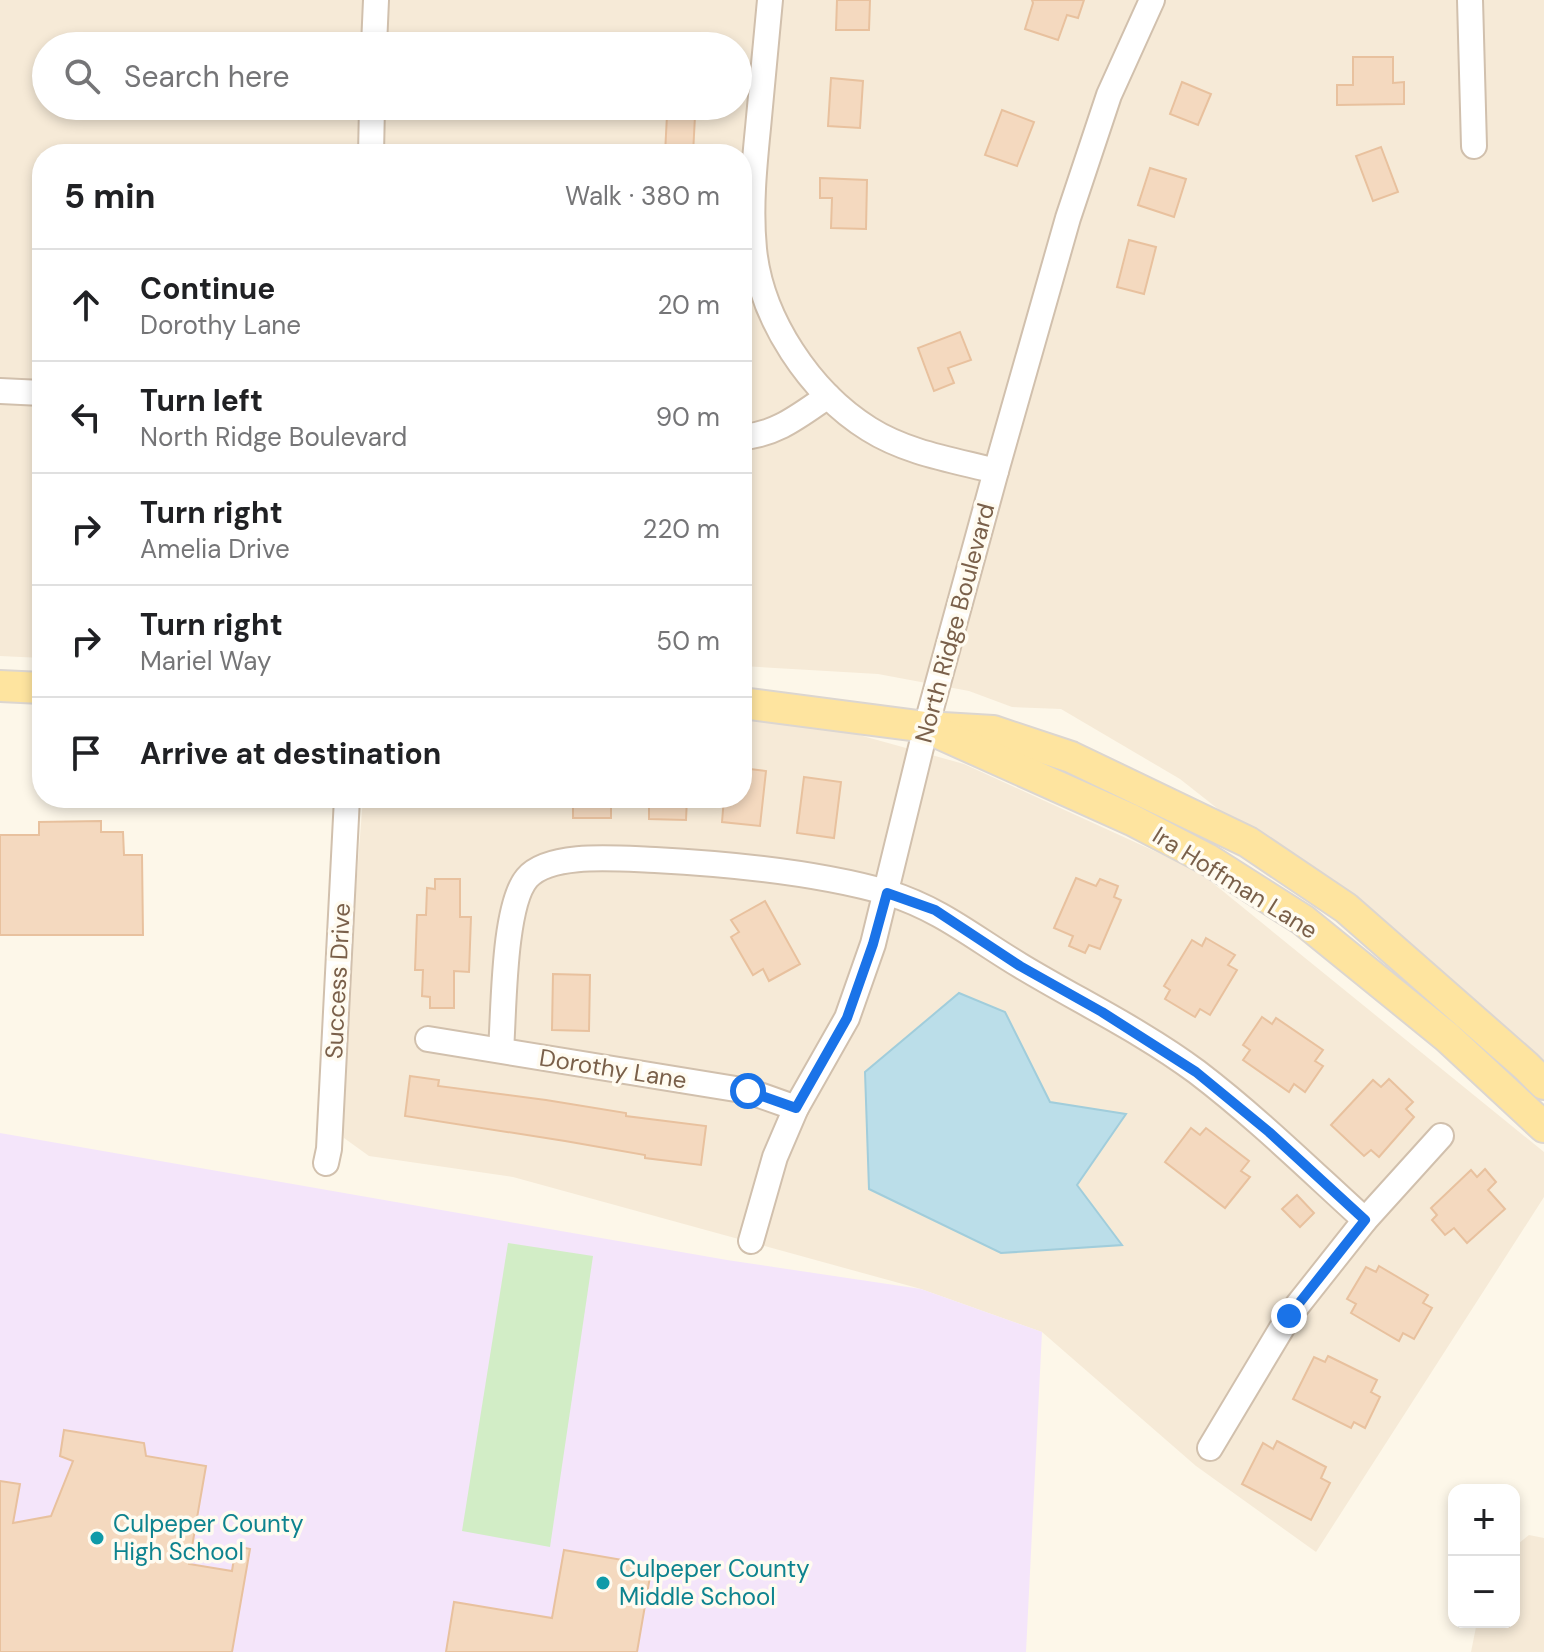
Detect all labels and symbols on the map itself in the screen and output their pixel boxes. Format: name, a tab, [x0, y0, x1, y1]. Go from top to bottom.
street label: North Ridge Boulevard	[908, 500, 1001, 746]
street label: Ira Hoffman Lane	[1147, 819, 1323, 946]
street label: Success Drive	[318, 902, 357, 1060]
street label: Dorothy Lane	[537, 1042, 689, 1095]
route start	[730, 1073, 766, 1109]
route end	[1271, 1298, 1307, 1334]
place label: Culpeper County High School	[113, 1508, 304, 1567]
marker: Culpeper County High School	[88, 1529, 106, 1547]
place label: Culpeper County Middle School	[619, 1553, 810, 1612]
marker: Culpeper County Middle School	[594, 1574, 612, 1592]

